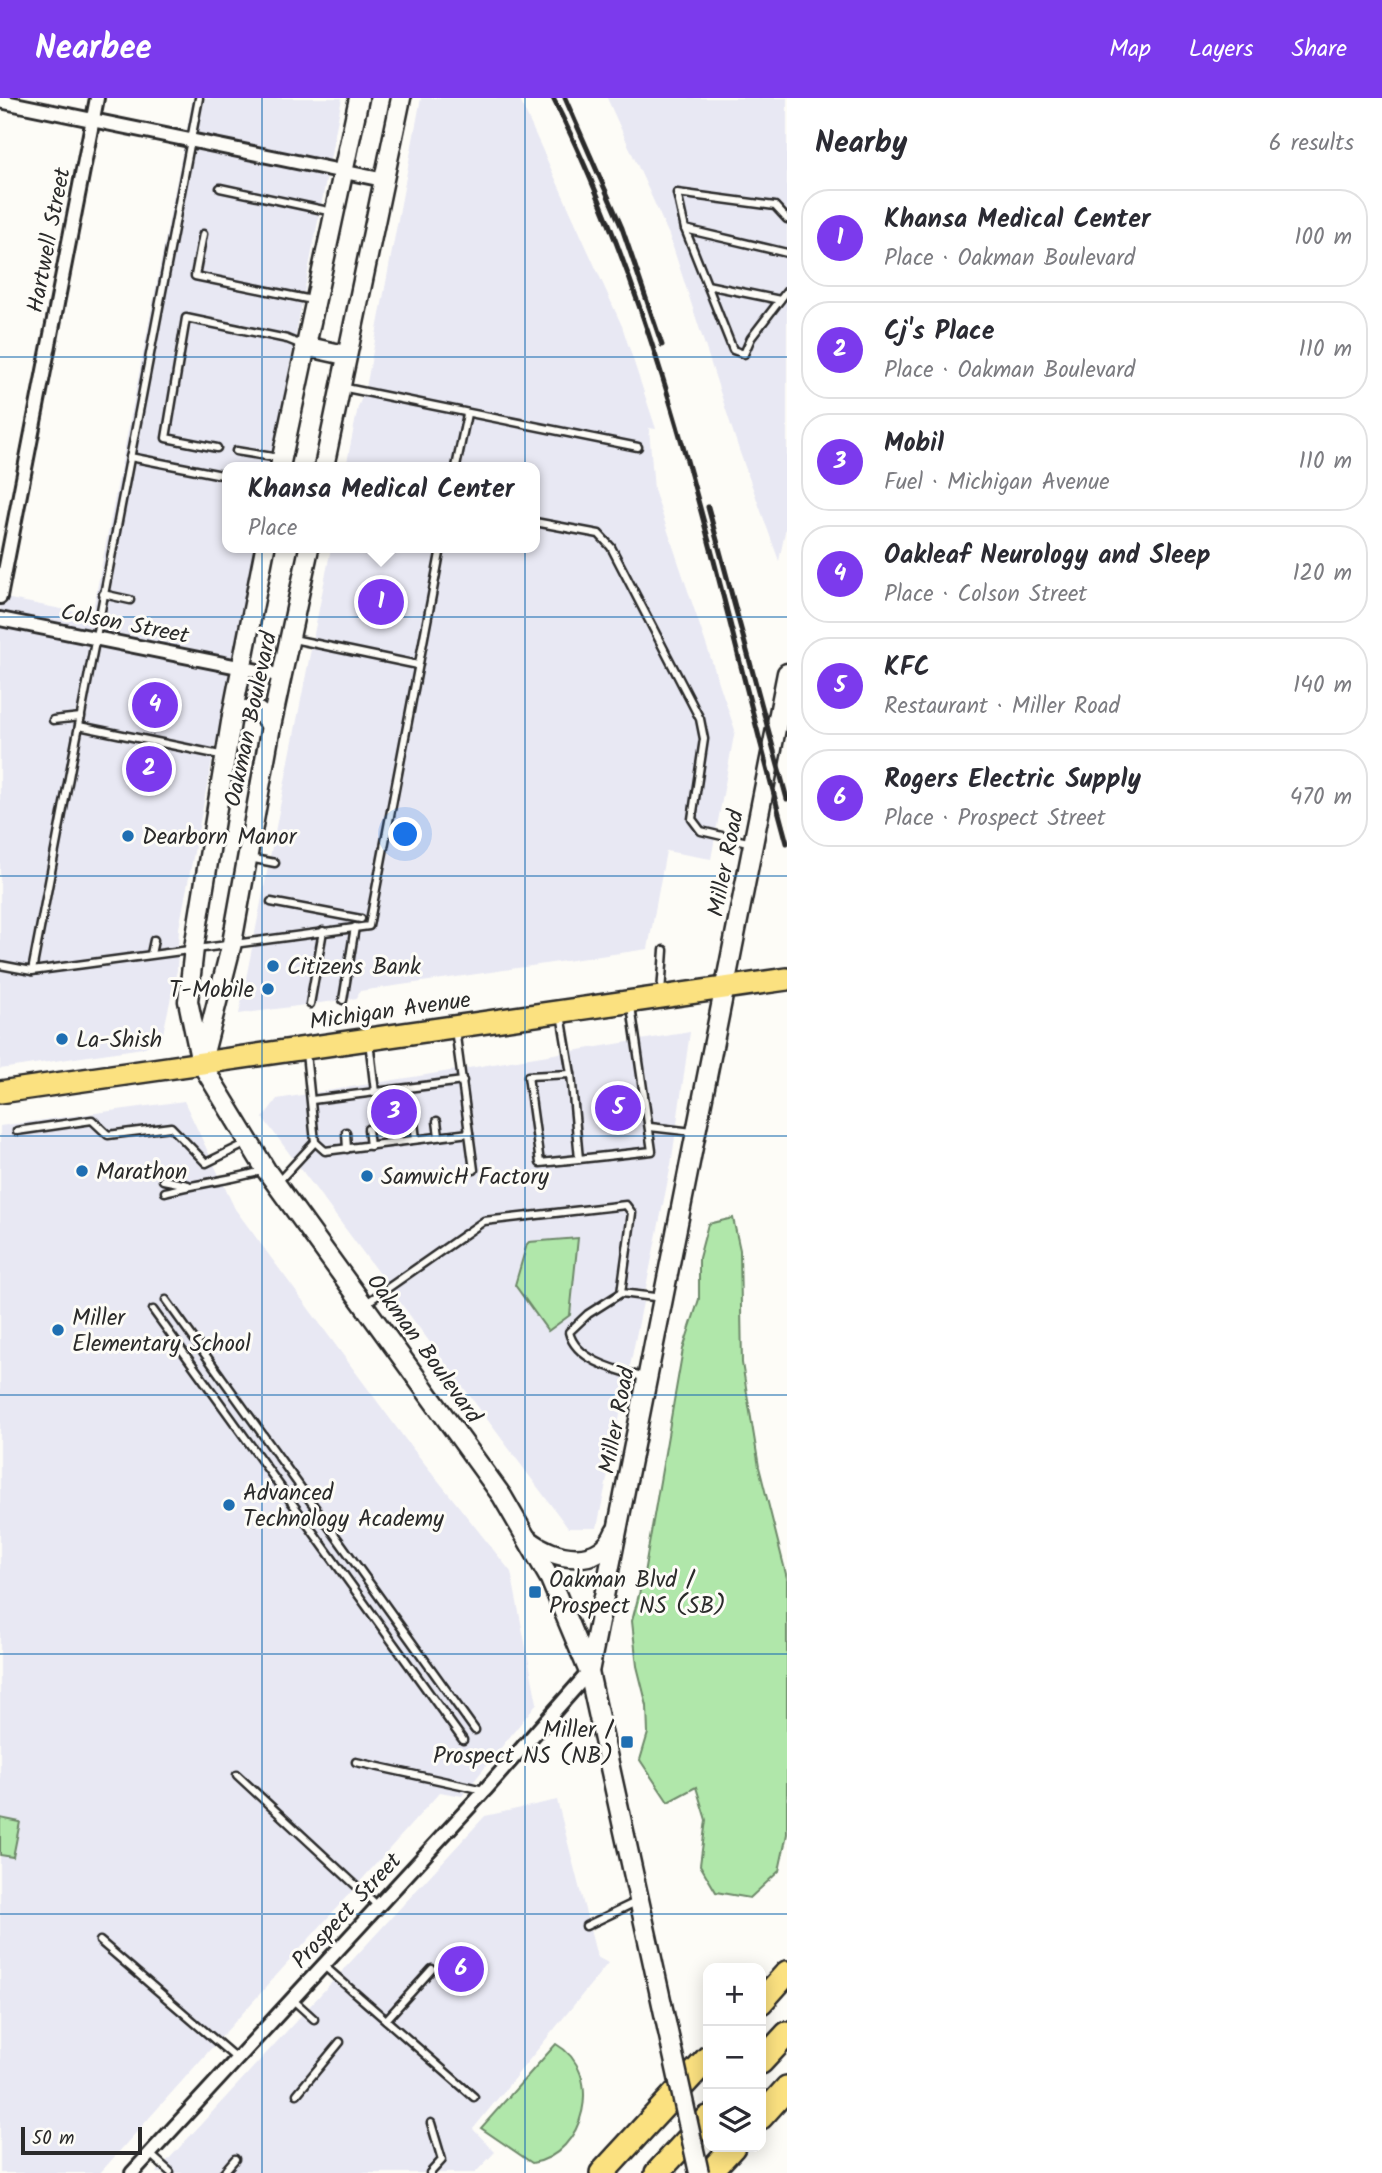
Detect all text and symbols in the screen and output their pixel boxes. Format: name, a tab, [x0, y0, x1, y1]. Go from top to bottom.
text: Nearbee	[35, 23, 152, 76]
text: Map	[1109, 30, 1151, 69]
text: Layers	[1189, 30, 1253, 69]
text: Share	[1291, 30, 1347, 69]
text: Nearby	[815, 120, 907, 168]
text: 6 results	[1269, 126, 1354, 162]
street label: Hartwell Street	[18, 164, 82, 316]
text: Khansa Medical Center	[884, 199, 1150, 241]
text: 1	[837, 220, 843, 256]
text: 100 m	[1294, 220, 1352, 256]
text: Place · Oakman Boulevard	[884, 241, 1135, 277]
text: Cj's Place	[884, 311, 995, 353]
text: 2	[833, 332, 847, 368]
text: 110 m	[1299, 332, 1352, 368]
text: Place · Oakman Boulevard	[884, 353, 1135, 389]
text: Mobil	[884, 423, 944, 465]
text: 3	[834, 444, 846, 480]
text: 110 m	[1299, 444, 1352, 480]
popup	[222, 462, 540, 553]
text: Fuel · Michigan Avenue	[884, 465, 1110, 501]
text: Khansa Medical Center	[248, 469, 514, 511]
text: Place	[248, 511, 297, 547]
text: Oakleaf Neurology and Sleep	[884, 535, 1210, 577]
text: 4	[834, 556, 846, 592]
text: 120 m	[1292, 556, 1352, 592]
pin: 1	[358, 576, 404, 628]
text: Place · Colson Street	[884, 577, 1087, 613]
street label: Colson Street	[57, 595, 193, 655]
street label: Oakman Boulevard	[216, 628, 288, 810]
text: KFC	[884, 647, 930, 689]
text: 5	[834, 668, 846, 704]
text: 140 m	[1293, 668, 1352, 704]
pin: 4	[132, 679, 178, 731]
text: Restaurant · Miller Road	[884, 689, 1120, 725]
pin: 2	[126, 743, 172, 795]
text: Rogers Electric Supply	[884, 759, 1141, 801]
text: 6	[834, 780, 846, 816]
text: 470 m	[1290, 780, 1352, 816]
text: Place · Prospect Street	[884, 801, 1106, 837]
street label: Miller Road	[699, 806, 755, 920]
your location	[388, 817, 422, 851]
place label: Dearborn Manor	[142, 820, 298, 856]
marker: Dearborn Manor	[120, 828, 136, 844]
place label: Citizens Bank	[287, 950, 421, 986]
marker: Citizens Bank	[265, 958, 281, 974]
place label: T-Mobile	[169, 973, 254, 1009]
marker: T-Mobile	[260, 981, 276, 997]
street label: Michigan Avenue	[307, 983, 473, 1041]
place label: La-Shish	[76, 1023, 162, 1059]
marker: La-Shish	[54, 1031, 70, 1047]
pin: 5	[595, 1082, 641, 1134]
pin: 3	[371, 1086, 417, 1138]
place label: Marathon	[96, 1155, 187, 1191]
place label: SamwicH Factory	[381, 1160, 549, 1196]
marker: Marathon	[74, 1163, 90, 1179]
marker: SamwicH Factory	[359, 1168, 375, 1184]
street label: Oakman Boulevard	[357, 1267, 491, 1432]
place label: Miller Elementary School	[72, 1301, 251, 1363]
marker: Miller Elementary School	[50, 1322, 66, 1338]
street label: Miller Road	[590, 1363, 646, 1477]
place label: Advanced Technology Academy	[243, 1476, 444, 1538]
marker: Advanced Technology Academy	[221, 1497, 237, 1513]
place label: Oakman Blvd / Prospect NS (SB)	[549, 1563, 726, 1625]
marker: Oakman Blvd / Prospect NS (SB)	[527, 1584, 543, 1600]
place label: Miller / Prospect NS (NB)	[433, 1713, 615, 1775]
marker: Miller / Prospect NS (NB)	[619, 1734, 635, 1750]
street label: Prospect Street	[284, 1844, 412, 1978]
pin: 6	[438, 1943, 484, 1995]
map controls	[703, 1963, 766, 2152]
button: +	[703, 1963, 766, 2026]
button: −	[703, 2026, 766, 2089]
button: layers	[703, 2089, 766, 2152]
scale bar	[21, 2124, 142, 2156]
text: 50 m	[32, 2124, 74, 2154]

